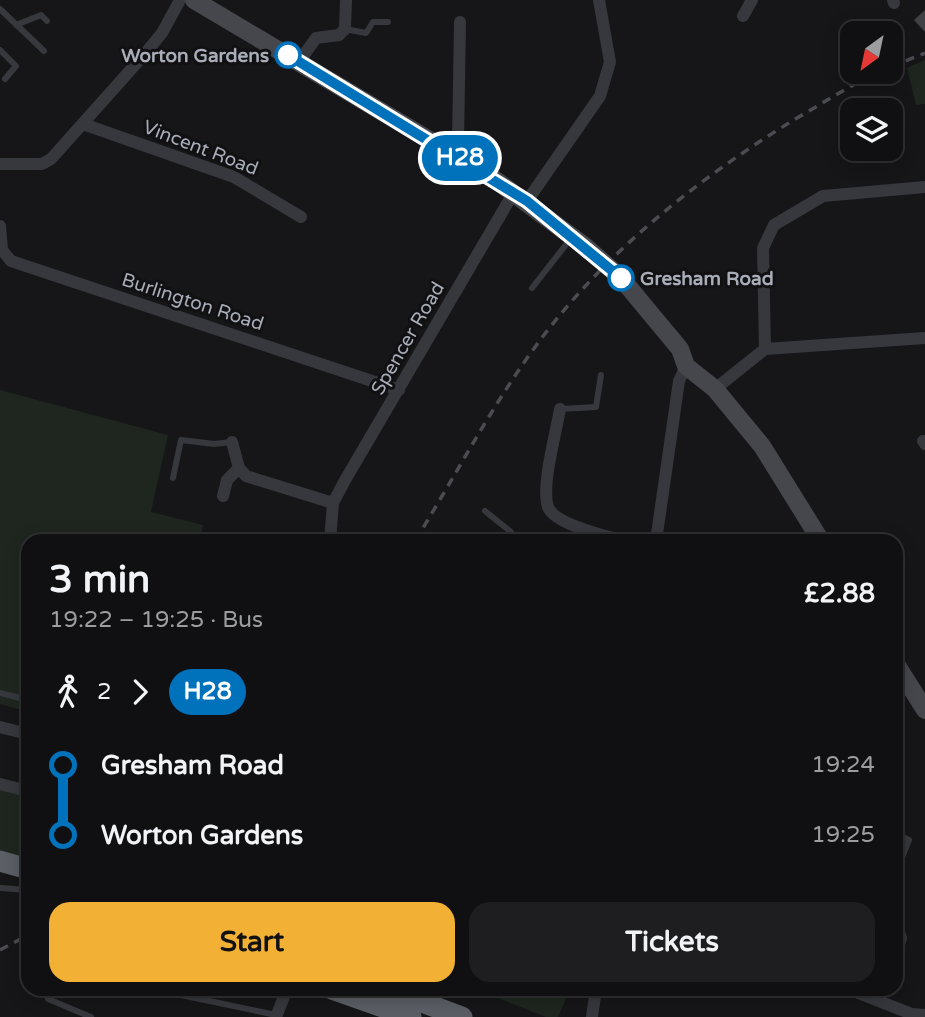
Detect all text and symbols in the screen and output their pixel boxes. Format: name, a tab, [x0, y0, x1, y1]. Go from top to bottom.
north arrow	[840, 21, 903, 84]
map controls	[840, 21, 903, 161]
marker: Worton Gardens	[275, 42, 301, 68]
place label: Worton Gardens	[121, 45, 269, 67]
button: layers	[840, 98, 903, 161]
street label: Vincent Road	[140, 116, 261, 180]
line badge: H28	[420, 135, 500, 181]
text: H28	[436, 143, 484, 172]
marker: Gresham Road	[608, 265, 634, 291]
place label: Gresham Road	[640, 268, 774, 290]
street label: Burlington Road	[119, 269, 266, 335]
street label: Spencer Road	[367, 278, 449, 399]
text: 3 min	[49, 557, 150, 603]
text: £2.88	[804, 578, 875, 609]
text: 19:22 – 19:25 · Bus	[49, 606, 263, 634]
icon: walk	[49, 673, 87, 711]
icon: forward	[121, 673, 159, 711]
text: H28	[183, 677, 232, 706]
text: 2	[97, 678, 111, 706]
text: Gresham Road	[101, 750, 284, 781]
text: 19:24	[811, 751, 875, 779]
text: Worton Gardens	[101, 820, 303, 851]
text: 19:25	[811, 821, 875, 849]
button: Start	[49, 902, 455, 982]
button: Tickets	[469, 902, 875, 982]

